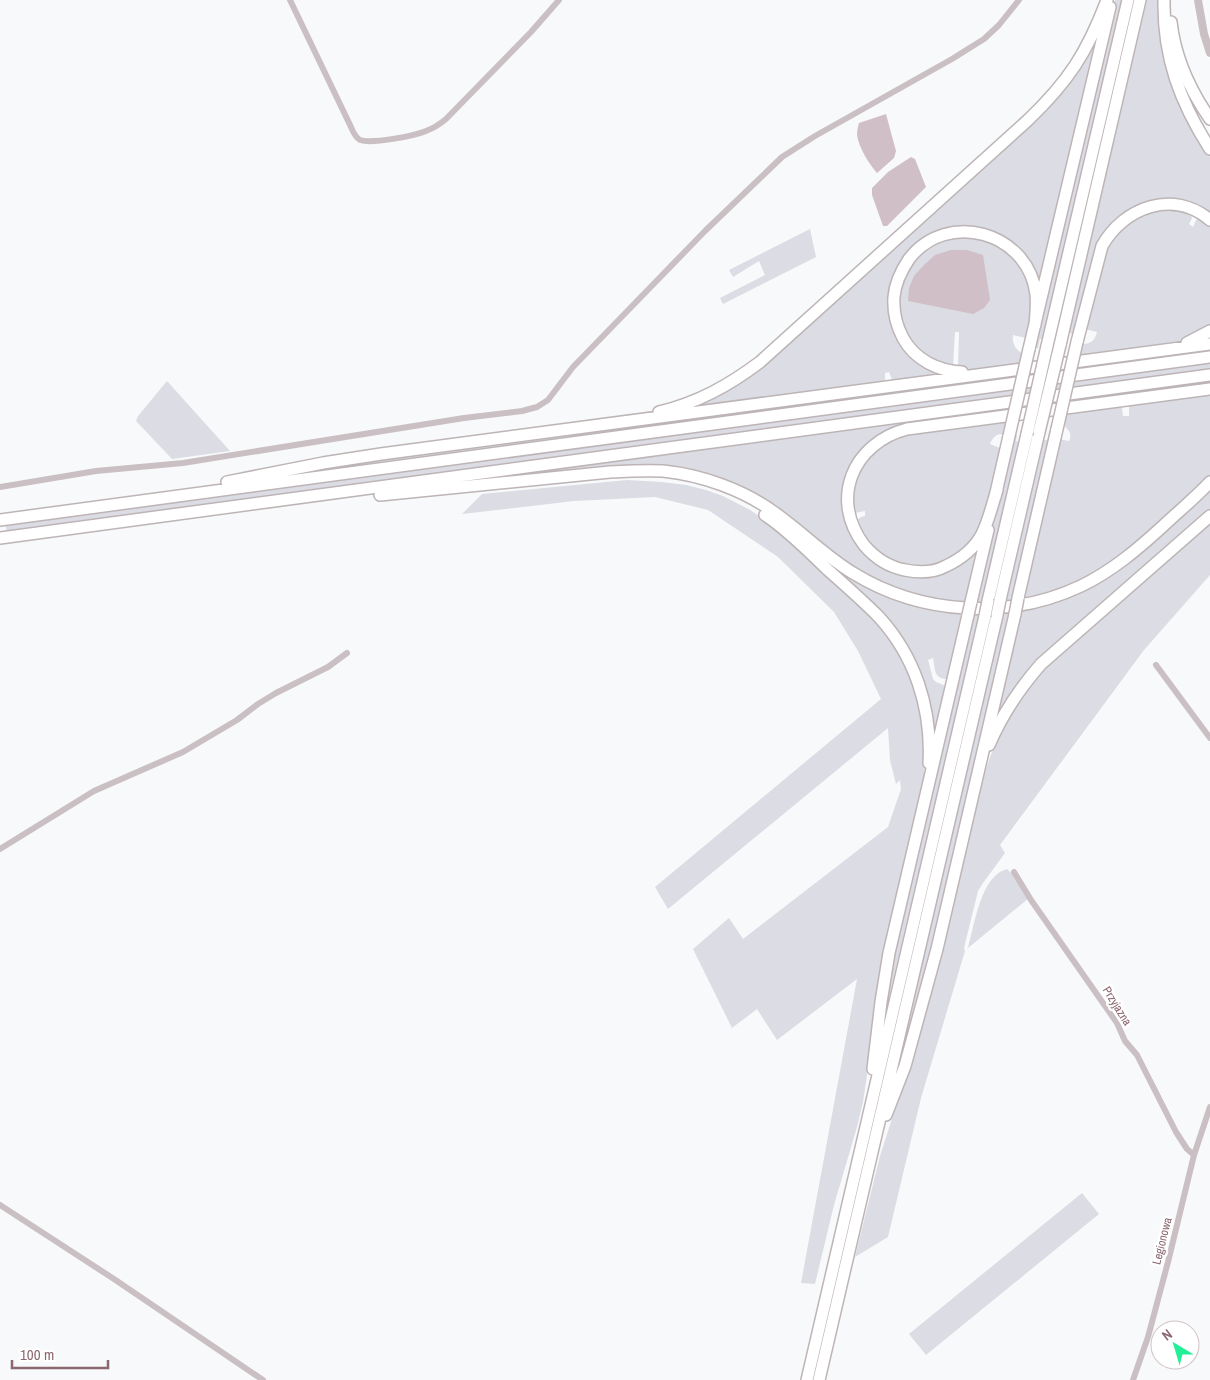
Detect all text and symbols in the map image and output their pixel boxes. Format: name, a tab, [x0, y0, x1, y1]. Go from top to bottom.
street label: Przyjazna	[1099, 983, 1136, 1029]
street label: Legionowa	[1148, 1215, 1176, 1266]
north arrow	[1150, 1320, 1200, 1370]
text: N	[1158, 1325, 1176, 1344]
scale bar	[12, 1338, 109, 1370]
text: 100 m	[20, 1344, 54, 1365]

